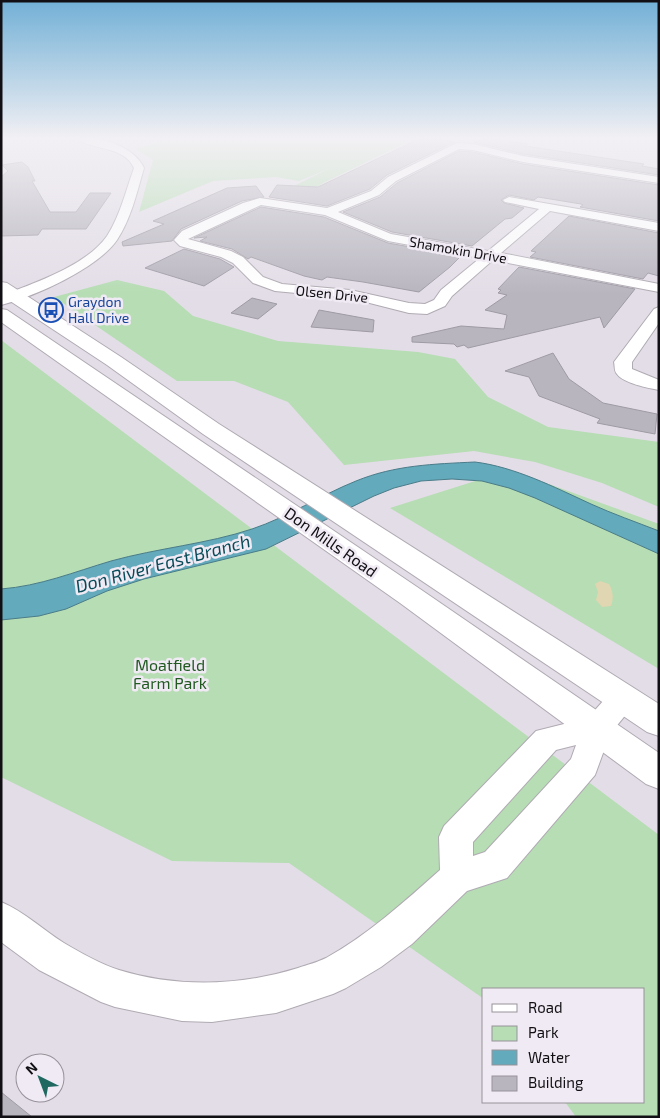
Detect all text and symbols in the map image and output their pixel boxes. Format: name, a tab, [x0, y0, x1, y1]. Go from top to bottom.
street label: Shamokin Drive	[408, 233, 508, 266]
street label: Olsen Drive	[295, 281, 369, 306]
place label: Graydon Hall Drive	[68, 293, 129, 326]
bus stop icon: Graydon Hall Drive	[38, 297, 64, 323]
street label: Don Mills Road	[281, 503, 381, 581]
water label: Don River East Branch	[73, 529, 253, 597]
park label: Moatfield Farm Park	[133, 655, 207, 692]
legend	[482, 988, 645, 1103]
text: Road	[528, 998, 563, 1016]
text: Park	[528, 1023, 559, 1041]
text: Water	[528, 1048, 570, 1066]
north arrow	[15, 1053, 65, 1103]
text: N	[22, 1058, 40, 1078]
text: Building	[528, 1073, 584, 1091]

